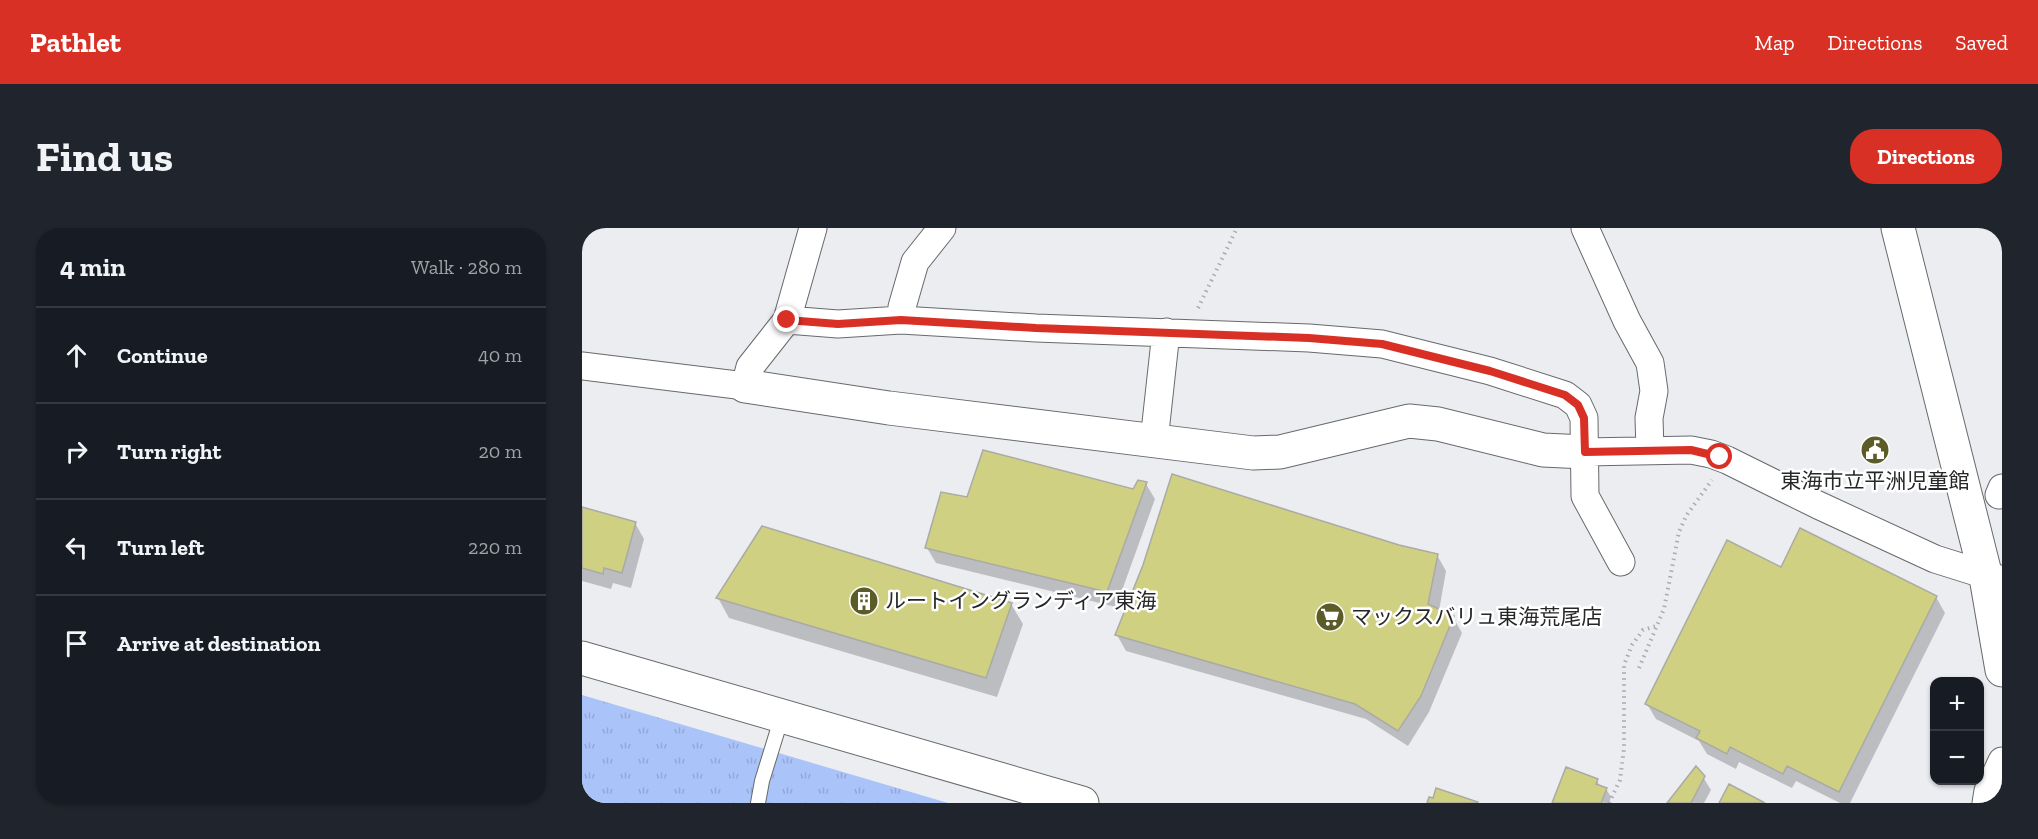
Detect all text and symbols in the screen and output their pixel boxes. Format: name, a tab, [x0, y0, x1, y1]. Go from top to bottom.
text: Pathlet	[30, 26, 121, 59]
text: Map	[1755, 30, 1795, 55]
text: Directions	[1828, 30, 1922, 55]
text: Saved	[1955, 30, 2008, 55]
button: Directions	[1850, 129, 2002, 184]
text: Find us	[36, 131, 173, 182]
text: 4 min	[60, 251, 126, 283]
text: Walk · 280 m	[411, 255, 522, 279]
route end	[773, 306, 799, 332]
icon: ahead	[60, 339, 93, 372]
text: Continue	[117, 342, 208, 369]
text: 40 m	[478, 343, 522, 367]
public building icon: 東海市立平洲児童館	[1859, 434, 1891, 466]
icon: right	[60, 435, 93, 468]
text: Turn right	[117, 438, 221, 465]
text: 20 m	[478, 439, 522, 463]
route start	[1706, 443, 1732, 469]
place label: 東海市立平洲児童館	[1781, 468, 1970, 493]
icon: left	[60, 531, 93, 564]
text: Turn left	[117, 534, 204, 561]
text: 220 m	[468, 535, 522, 559]
building icon: ルートイングランディア東海	[848, 585, 880, 617]
place label: ルートイングランディア東海	[885, 588, 1157, 613]
supermarket icon: マックスバリュ東海荒尾店	[1314, 601, 1346, 633]
place label: マックスバリュ東海荒尾店	[1351, 604, 1602, 629]
icon: arrive	[60, 627, 93, 660]
text: Arrive at destination	[117, 630, 320, 657]
map controls	[1930, 677, 1984, 785]
button: +	[1930, 677, 1984, 731]
button: −	[1930, 731, 1984, 785]

